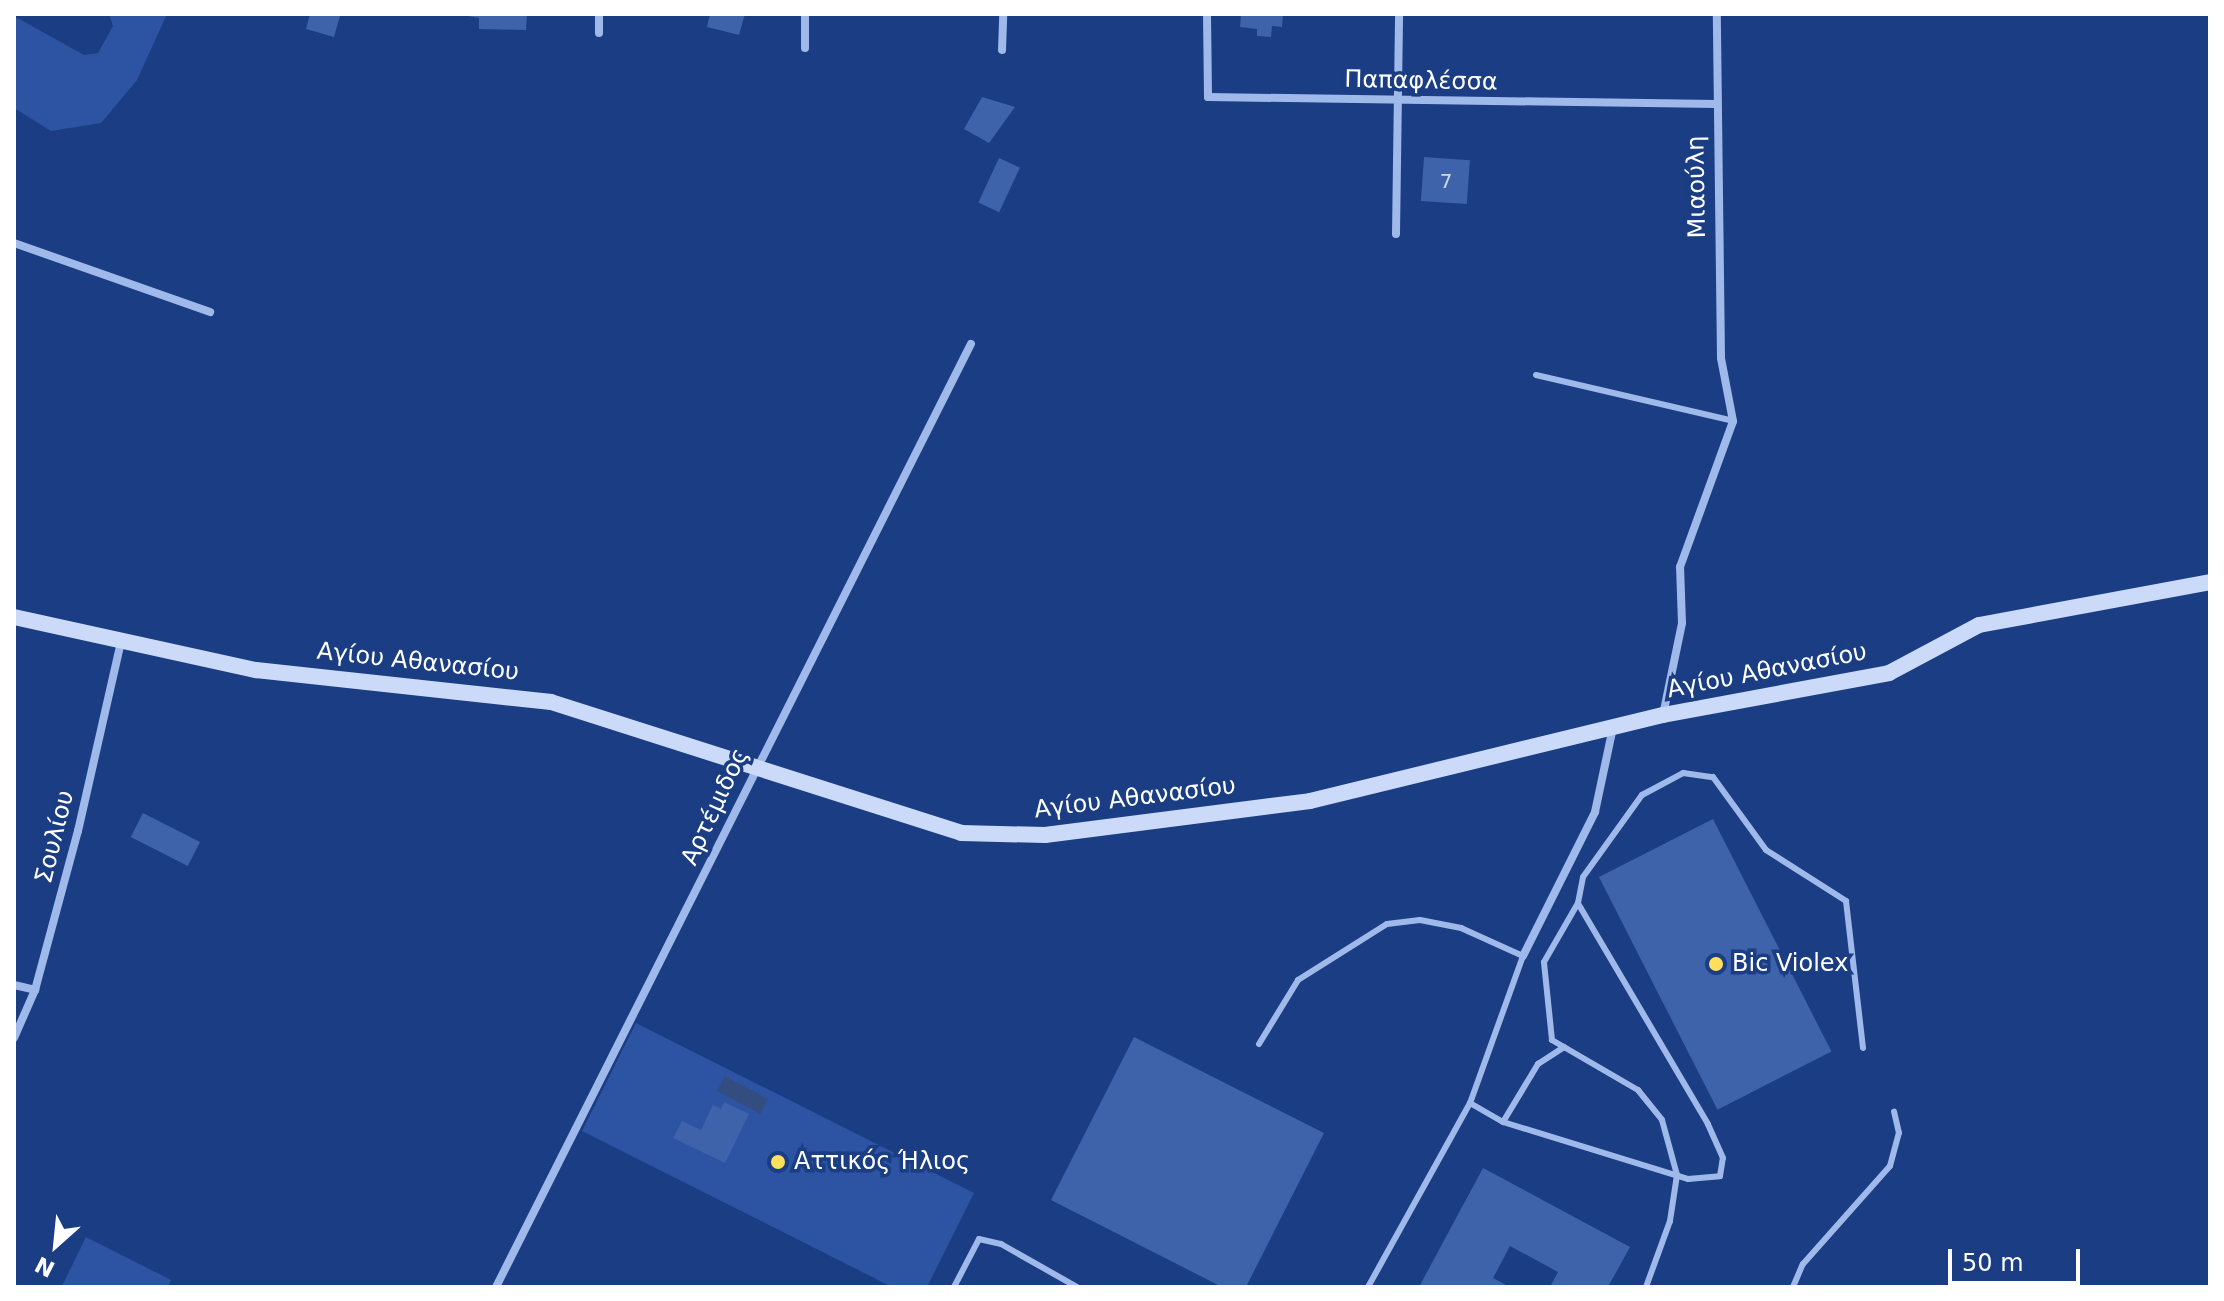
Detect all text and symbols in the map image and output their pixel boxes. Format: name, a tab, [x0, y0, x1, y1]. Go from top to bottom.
street label: Παπαφλέσσα	[1344, 65, 1498, 97]
street label: Μιαούλη	[1682, 135, 1712, 239]
house number: 7	[1440, 169, 1452, 193]
street label: Αγίου Αθανασίου	[316, 637, 520, 687]
street label: Αγίου Αθανασίου	[1665, 637, 1869, 705]
street label: Αρτέμιδος	[675, 744, 755, 870]
street label: Αγίου Αθανασίου	[1033, 771, 1237, 825]
street label: Σουλίου	[30, 788, 80, 886]
place label: Bic Violex	[1732, 950, 1848, 978]
marker: Bic Violex	[1707, 955, 1725, 973]
place label: Αττικός Ήλιος	[794, 1148, 970, 1176]
marker: Αττικός Ήλιος	[769, 1153, 787, 1171]
north arrow	[16, 1205, 96, 1285]
scale bar	[1952, 1233, 2084, 1283]
text: 50 m	[1962, 1249, 2024, 1277]
text: N	[31, 1252, 59, 1282]

